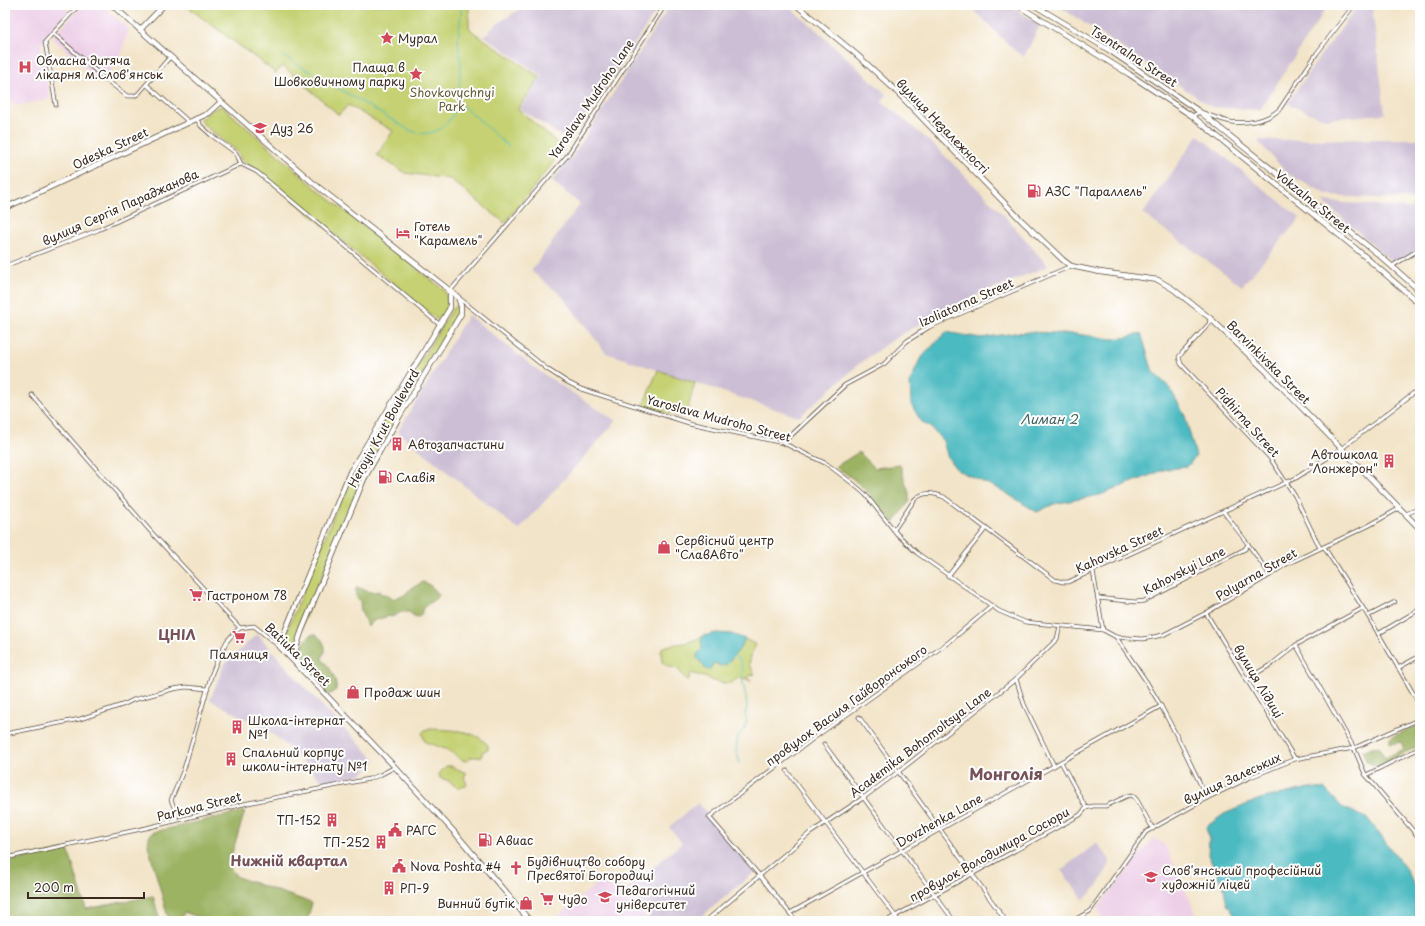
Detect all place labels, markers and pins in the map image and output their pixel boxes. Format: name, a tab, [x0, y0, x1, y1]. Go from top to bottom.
place label: Мурал	[398, 29, 437, 47]
place icon: Мурал	[379, 30, 395, 46]
place label: Обласна дитяча лікарня м.Слов'янськ	[35, 51, 163, 83]
place label: Плаща в Шовковичному парку	[274, 58, 405, 90]
hospital icon: Обласна дитяча лікарня м.Слов'янськ	[17, 59, 33, 75]
place icon: Плаща в Шовковичному парку	[408, 66, 424, 82]
place label: Дуз 26	[270, 119, 313, 137]
school or university icon: Дуз 26	[252, 120, 268, 136]
place label: АЗС "Параллель"	[1045, 182, 1147, 200]
fuel station icon: АЗС "Параллель"	[1026, 183, 1042, 199]
place label: Готель "Карамель"	[414, 217, 482, 249]
hotel icon: Готель "Карамель"	[395, 225, 411, 241]
place label: Автозапчастини	[408, 435, 505, 453]
building icon: Автозапчастини	[389, 436, 405, 452]
place label: Автошкола "Лонжерон"	[1308, 445, 1379, 477]
building icon: Автошкола "Лонжерон"	[1381, 453, 1397, 469]
place label: Славія	[396, 468, 435, 486]
fuel station icon: Славія	[377, 469, 393, 485]
place label: Сервісний центр "СлавАвто"	[675, 531, 774, 563]
shop icon: Сервісний центр "СлавАвто"	[656, 539, 672, 555]
place label: Гастроном 78	[207, 586, 287, 604]
supermarket icon: Гастроном 78	[188, 587, 204, 603]
supermarket icon: Паляниця	[231, 629, 247, 645]
place label: Паляниця	[210, 645, 268, 663]
place label: Продаж шин	[364, 683, 441, 701]
shop icon: Продаж шин	[345, 684, 361, 700]
place label: Школа-інтернат №1	[248, 711, 346, 743]
building icon: Школа-інтернат №1	[229, 719, 245, 735]
place label: Спальний корпус школи-інтернату №1	[242, 743, 367, 775]
building icon: Спальний корпус школи-інтернату №1	[223, 751, 239, 767]
place label: ТП-152	[276, 811, 321, 829]
building icon: ТП-152	[324, 812, 340, 828]
place label: РАГС	[406, 821, 437, 839]
public building icon: РАГС	[387, 822, 403, 838]
place label: Авиас	[496, 831, 533, 849]
fuel station icon: Авиас	[477, 832, 493, 848]
place label: ТП-252	[323, 833, 370, 851]
building icon: ТП-252	[373, 834, 389, 850]
place label: Будівництво собору Пресвятої Богородиці	[527, 852, 654, 884]
place label: Nova Poshta #4	[410, 857, 501, 875]
public building icon: Nova Poshta #4	[391, 858, 407, 874]
church icon: Будівництво собору Пресвятої Богородиці	[508, 860, 524, 876]
place label: Слов'янський професійний художній ліцей	[1162, 861, 1321, 893]
school or university icon: Слов'янський професійний художній ліцей	[1143, 869, 1159, 885]
place label: РП-9	[400, 879, 429, 897]
building icon: РП-9	[381, 880, 397, 896]
place label: Педагогічний університет	[616, 881, 695, 913]
school or university icon: Педагогічний університет	[597, 889, 613, 905]
place label: Чудо	[558, 890, 588, 908]
supermarket icon: Чудо	[539, 891, 555, 907]
place label: Винний бутік	[437, 894, 516, 912]
shop icon: Винний бутік	[518, 895, 534, 911]

